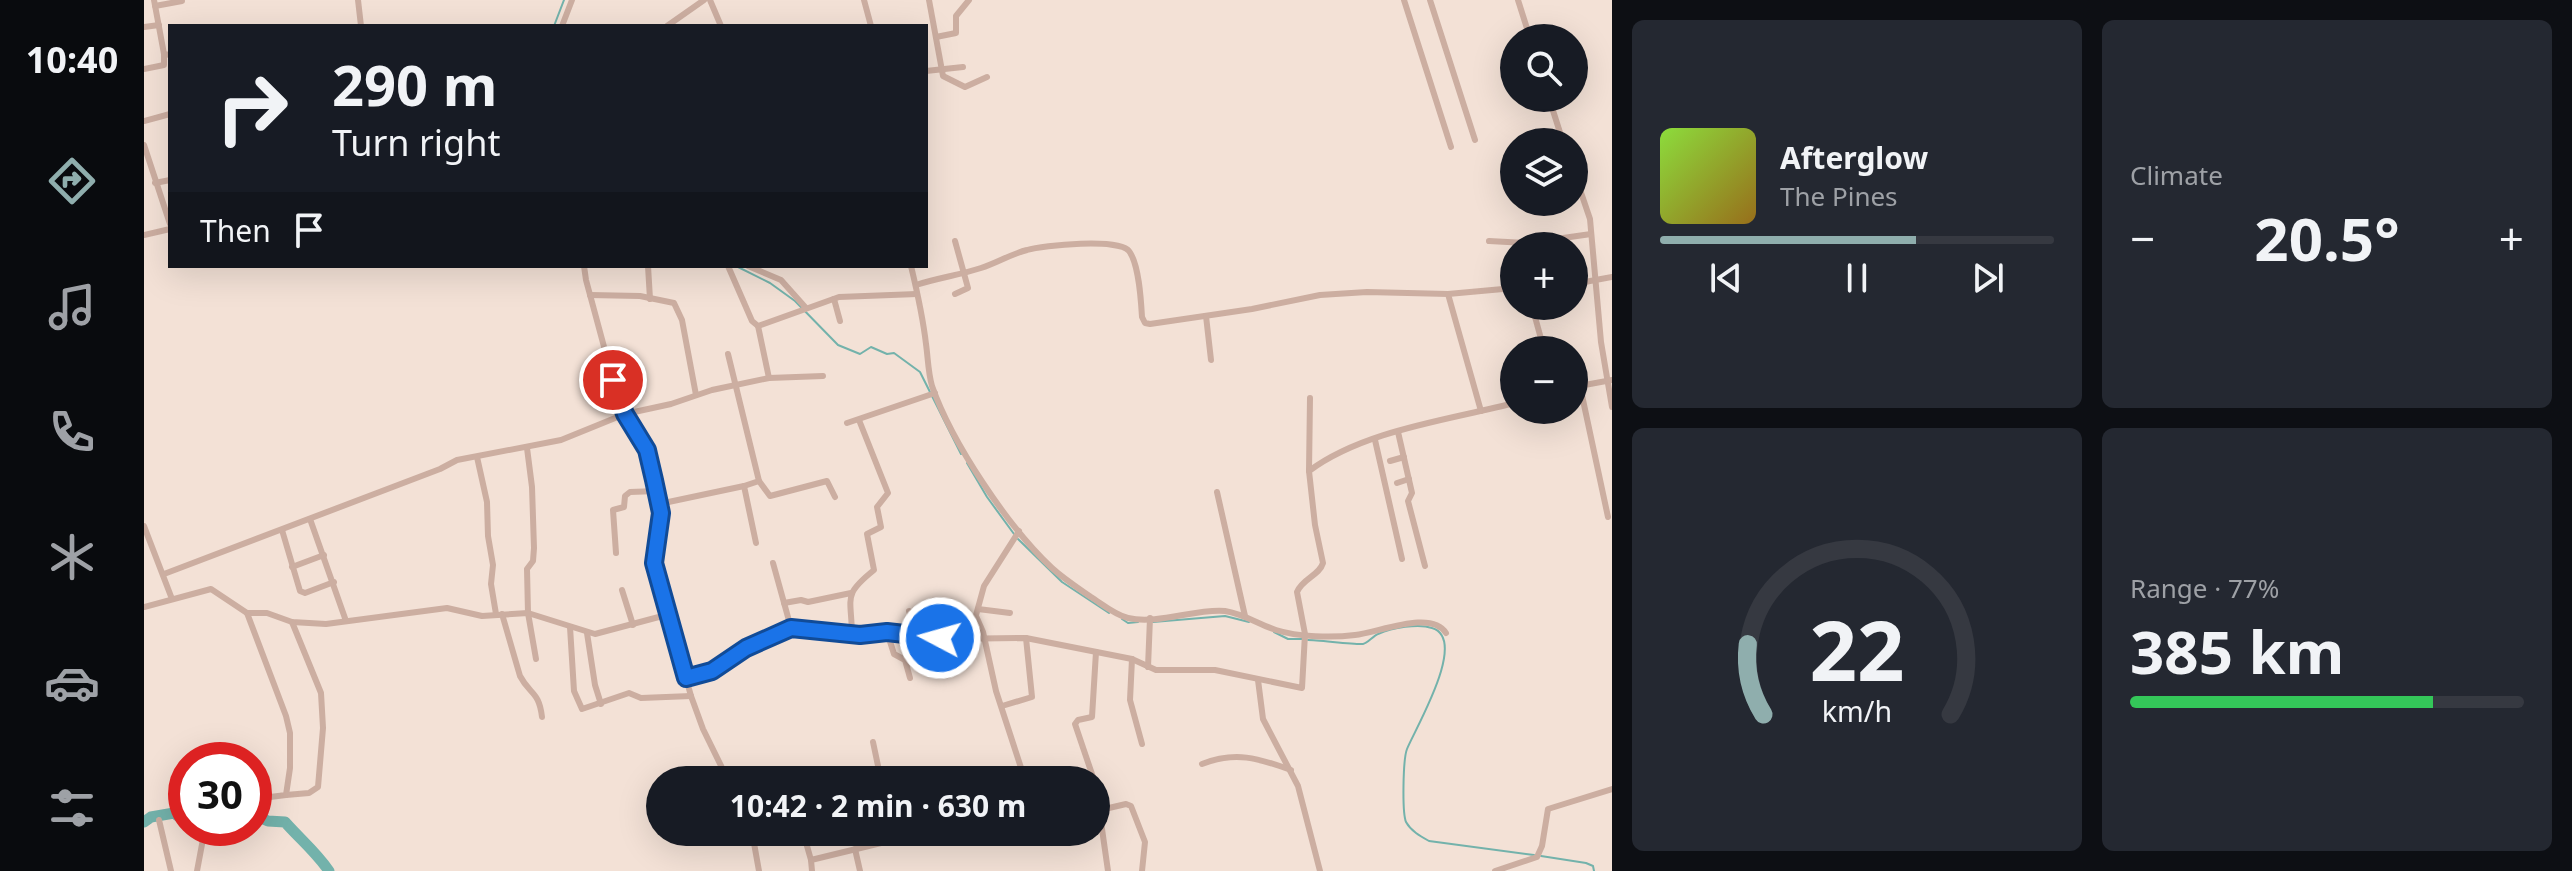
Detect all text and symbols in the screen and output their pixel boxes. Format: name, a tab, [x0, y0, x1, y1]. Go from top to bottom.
map controls	[1500, 24, 1588, 424]
button: search	[1500, 24, 1588, 112]
text: 10:40	[26, 35, 118, 84]
text: 290 m	[332, 46, 497, 122]
icon: right	[200, 56, 304, 160]
text: Turn right	[332, 118, 500, 167]
button: layers	[1500, 128, 1588, 216]
text: Afterglow	[1780, 137, 1928, 178]
icon: directions	[44, 153, 100, 209]
text: Climate	[2130, 157, 2223, 193]
text: The Pines	[1780, 178, 1898, 214]
text: 20.5°	[2254, 197, 2400, 279]
icon: arrive	[287, 208, 331, 252]
text: −	[2130, 208, 2155, 268]
text: +	[2499, 208, 2524, 268]
text: Then	[200, 210, 271, 251]
button: +	[1500, 232, 1588, 320]
icon: previous	[1704, 256, 1748, 300]
icon: pause	[1835, 256, 1879, 300]
icon: next	[1966, 256, 2010, 300]
icon: music	[44, 279, 100, 335]
button: −	[1500, 336, 1588, 424]
pin	[579, 346, 647, 414]
icon: arrive	[591, 358, 635, 402]
icon: phone	[44, 404, 100, 460]
icon: climate	[44, 529, 100, 585]
text: Range · 77%	[2130, 570, 2279, 606]
text: 22	[1809, 592, 1905, 705]
position arrow	[898, 596, 982, 680]
text: 385 km	[2130, 610, 2344, 692]
icon: car	[44, 655, 100, 711]
text: km/h	[1822, 691, 1892, 730]
speed limit sign: 30	[168, 742, 272, 846]
icon: filters	[44, 780, 100, 836]
text: 10:42 · 2 min · 630 m	[730, 785, 1026, 826]

